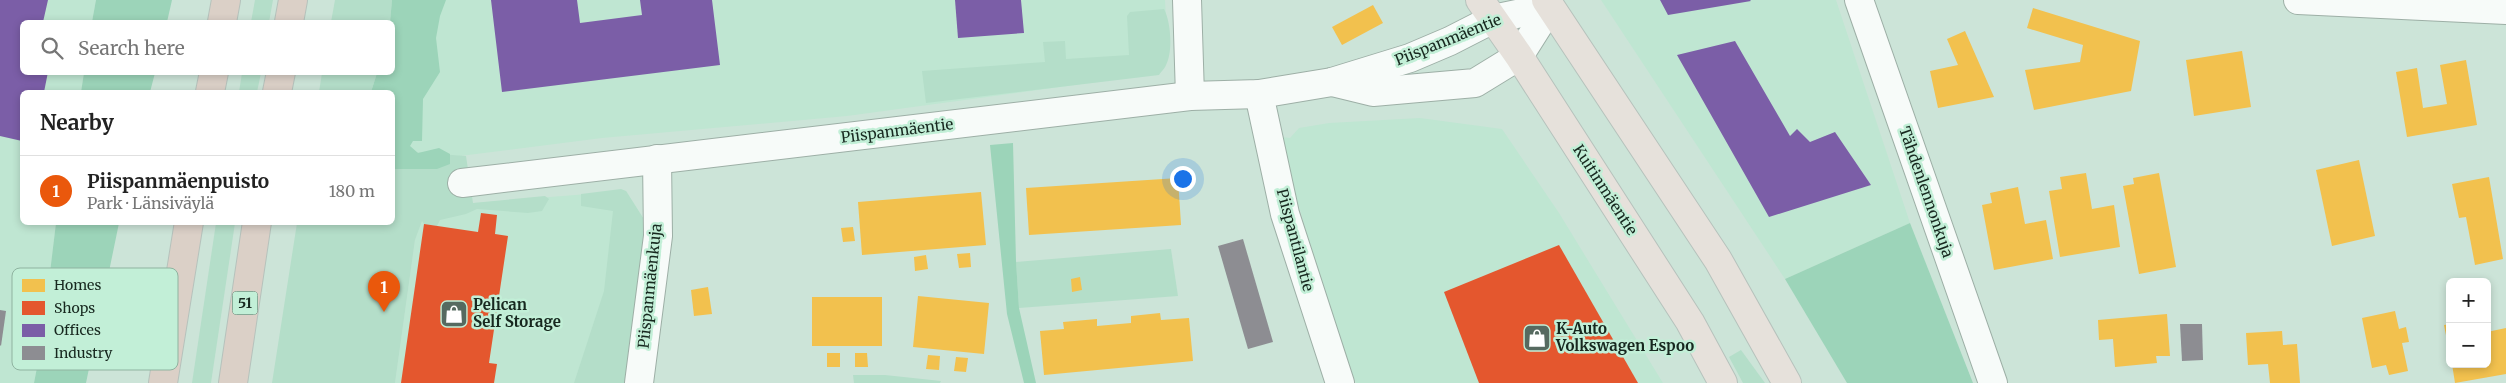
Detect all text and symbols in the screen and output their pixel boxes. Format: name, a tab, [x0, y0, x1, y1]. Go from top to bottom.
street label: Piispanmäentie	[1392, 9, 1504, 70]
search box	[20, 20, 395, 75]
icon: search	[38, 34, 66, 62]
text: Search here	[78, 36, 185, 60]
text: Nearby	[40, 109, 114, 136]
street label: Piispanmäentie	[840, 114, 954, 147]
street label: Tähdenlennonkuja	[1895, 124, 1958, 260]
street label: Kuitinmäentie	[1569, 141, 1642, 239]
your location	[1170, 166, 1196, 192]
text: Piispanmäenpuisto	[87, 169, 269, 193]
text: 1	[52, 181, 60, 201]
text: 180 m	[329, 181, 375, 201]
street label: Piispantilantie	[1273, 186, 1318, 293]
text: Park · Länsiväylä	[87, 193, 214, 213]
street label: Piispanmäenkuja	[633, 222, 666, 350]
legend	[12, 268, 178, 370]
pin: 1	[368, 271, 400, 312]
text: Homes	[54, 276, 101, 294]
map controls	[2446, 278, 2491, 368]
button: +	[2446, 278, 2491, 323]
road number: 51	[232, 292, 258, 314]
place label: Pelican Self Storage	[473, 295, 561, 331]
text: Shops	[54, 299, 95, 317]
shop icon: Pelican Self Storage	[439, 299, 469, 329]
place label: K-Auto Volkswagen Espoo	[1555, 319, 1694, 355]
text: Offices	[54, 321, 101, 339]
shop icon: K-Auto Volkswagen Espoo	[1522, 323, 1552, 353]
button: −	[2446, 323, 2491, 368]
text: Industry	[54, 344, 113, 362]

